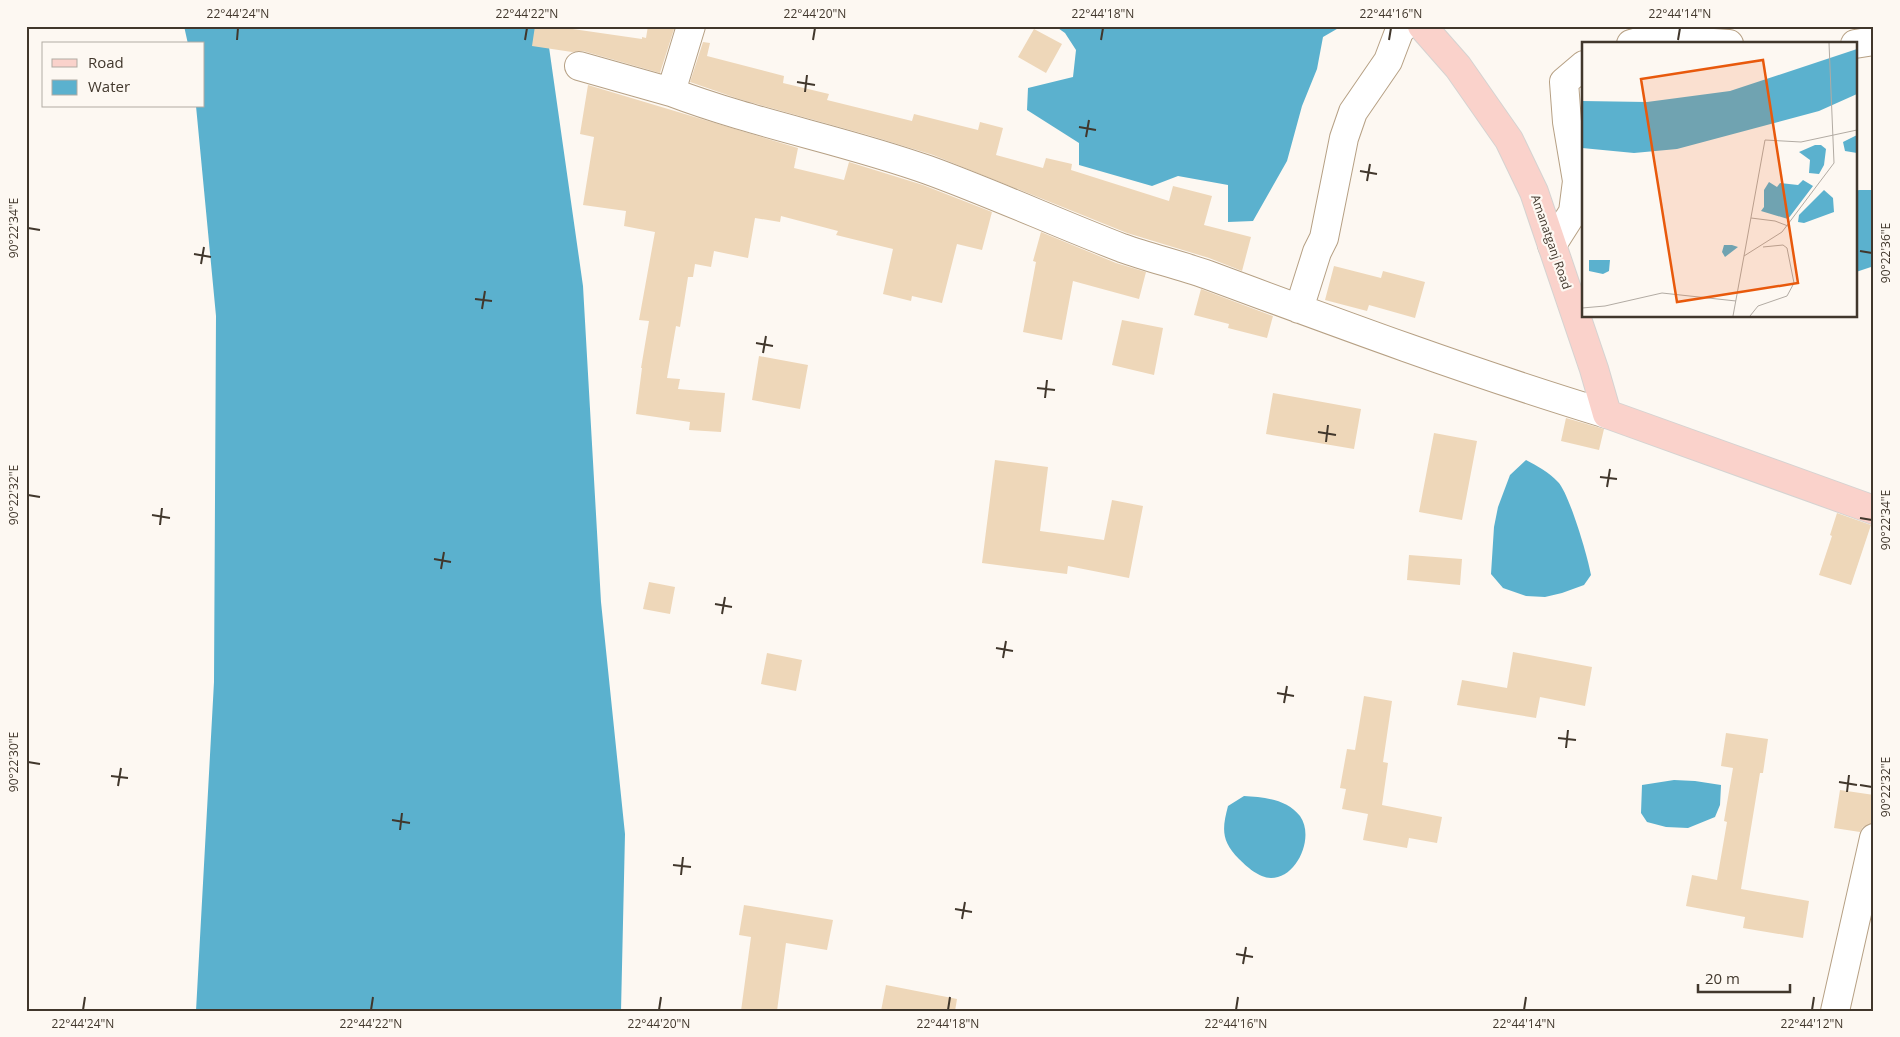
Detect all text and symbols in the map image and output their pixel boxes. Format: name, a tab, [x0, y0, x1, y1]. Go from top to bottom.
text: 22°44'24"N	[207, 5, 269, 22]
text: 22°44'22"N	[496, 5, 558, 22]
text: 22°44'20"N	[784, 5, 846, 22]
text: 22°44'18"N	[1072, 5, 1134, 22]
text: 22°44'16"N	[1360, 5, 1422, 22]
text: 22°44'14"N	[1649, 5, 1711, 22]
legend	[42, 42, 205, 108]
inset map	[1582, 42, 1858, 318]
text: Road	[88, 52, 124, 72]
text: Water	[88, 76, 130, 96]
street label: Amanatganj Road	[1527, 192, 1576, 291]
text: 90°22'34"E	[5, 198, 22, 258]
text: 90°22'36"E	[1877, 223, 1894, 283]
text: 90°22'32"E	[5, 465, 22, 525]
text: 90°22'34"E	[1877, 490, 1894, 550]
text: 90°22'30"E	[5, 732, 22, 792]
text: 90°22'32"E	[1877, 757, 1894, 817]
scale bar	[1698, 962, 1790, 994]
text: 20 m	[1705, 968, 1740, 988]
text: 22°44'24"N	[52, 1015, 114, 1032]
text: 22°44'22"N	[340, 1015, 402, 1032]
text: 22°44'20"N	[628, 1015, 690, 1032]
text: 22°44'18"N	[917, 1015, 979, 1032]
text: 22°44'16"N	[1205, 1015, 1267, 1032]
text: 22°44'14"N	[1493, 1015, 1555, 1032]
text: 22°44'12"N	[1781, 1015, 1843, 1032]

